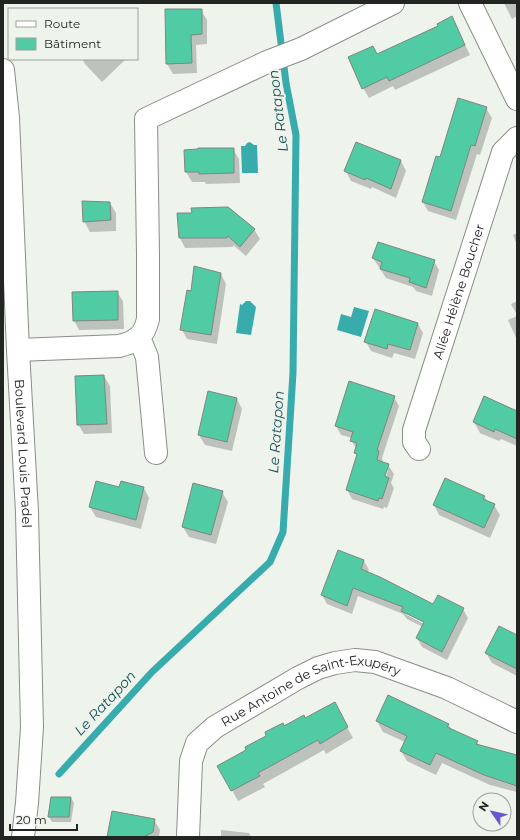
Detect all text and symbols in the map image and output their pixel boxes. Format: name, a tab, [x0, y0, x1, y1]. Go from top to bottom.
legend	[8, 8, 138, 60]
text: Route	[44, 16, 80, 31]
text: Bâtiment	[44, 36, 101, 51]
water label: Le Ratapon	[264, 69, 292, 153]
street label: Allée Hélène Boucher	[429, 222, 487, 361]
street label: Boulevard Louis Pradel	[12, 379, 35, 528]
water label: Le Ratapon	[264, 390, 288, 474]
street label: Rue Antoine de Saint-Exupéry	[218, 652, 404, 730]
water label: Le Ratapon	[70, 667, 140, 739]
north arrow	[472, 792, 512, 832]
text: N	[475, 799, 492, 814]
scale bar	[10, 806, 77, 832]
text: 20 m	[16, 812, 47, 827]

